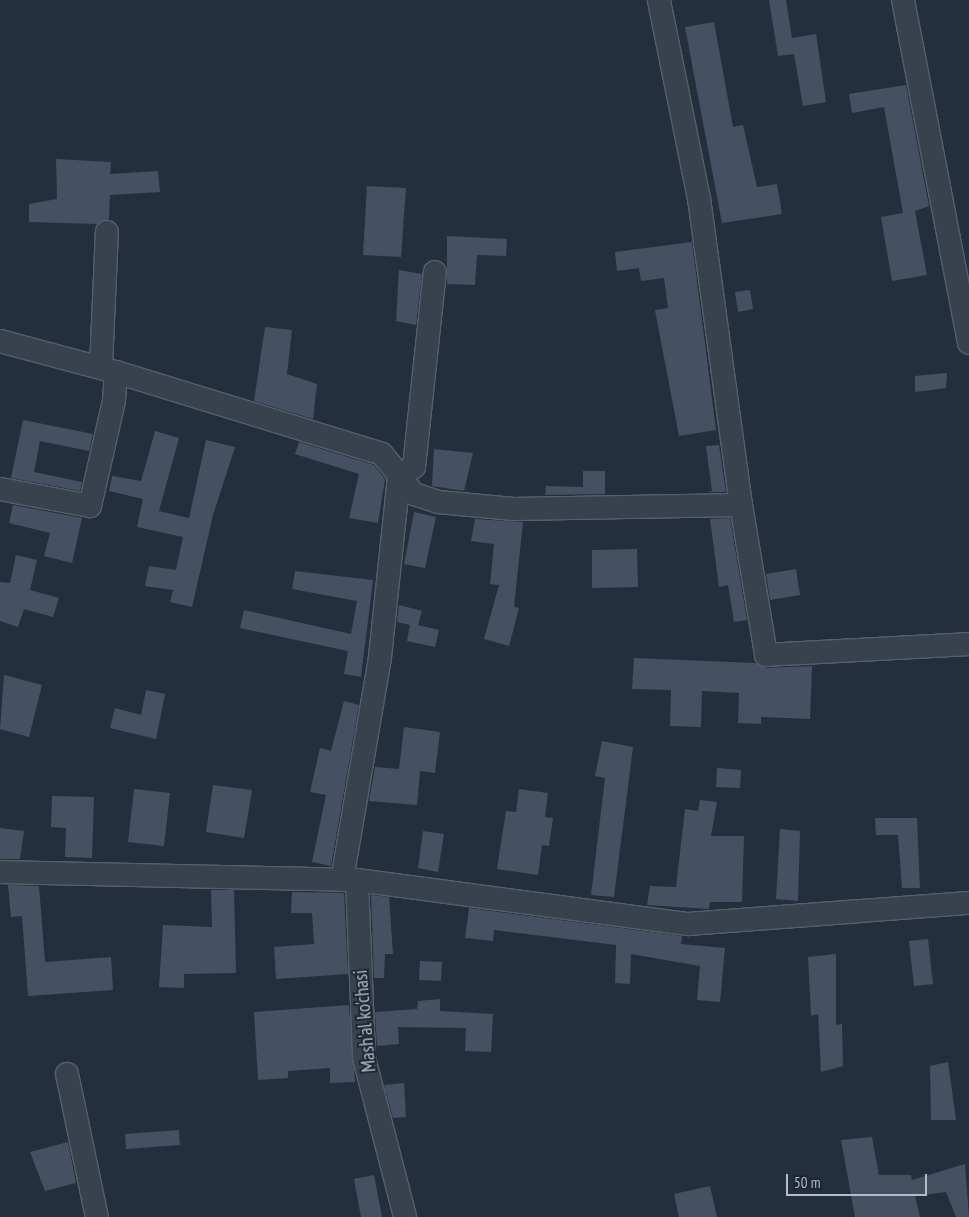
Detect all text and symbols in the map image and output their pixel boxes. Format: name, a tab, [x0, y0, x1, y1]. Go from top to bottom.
street label: Mash'al ko'chasi	[349, 969, 381, 1073]
scale bar	[789, 1164, 930, 1196]
text: 50 m	[794, 1173, 820, 1192]

